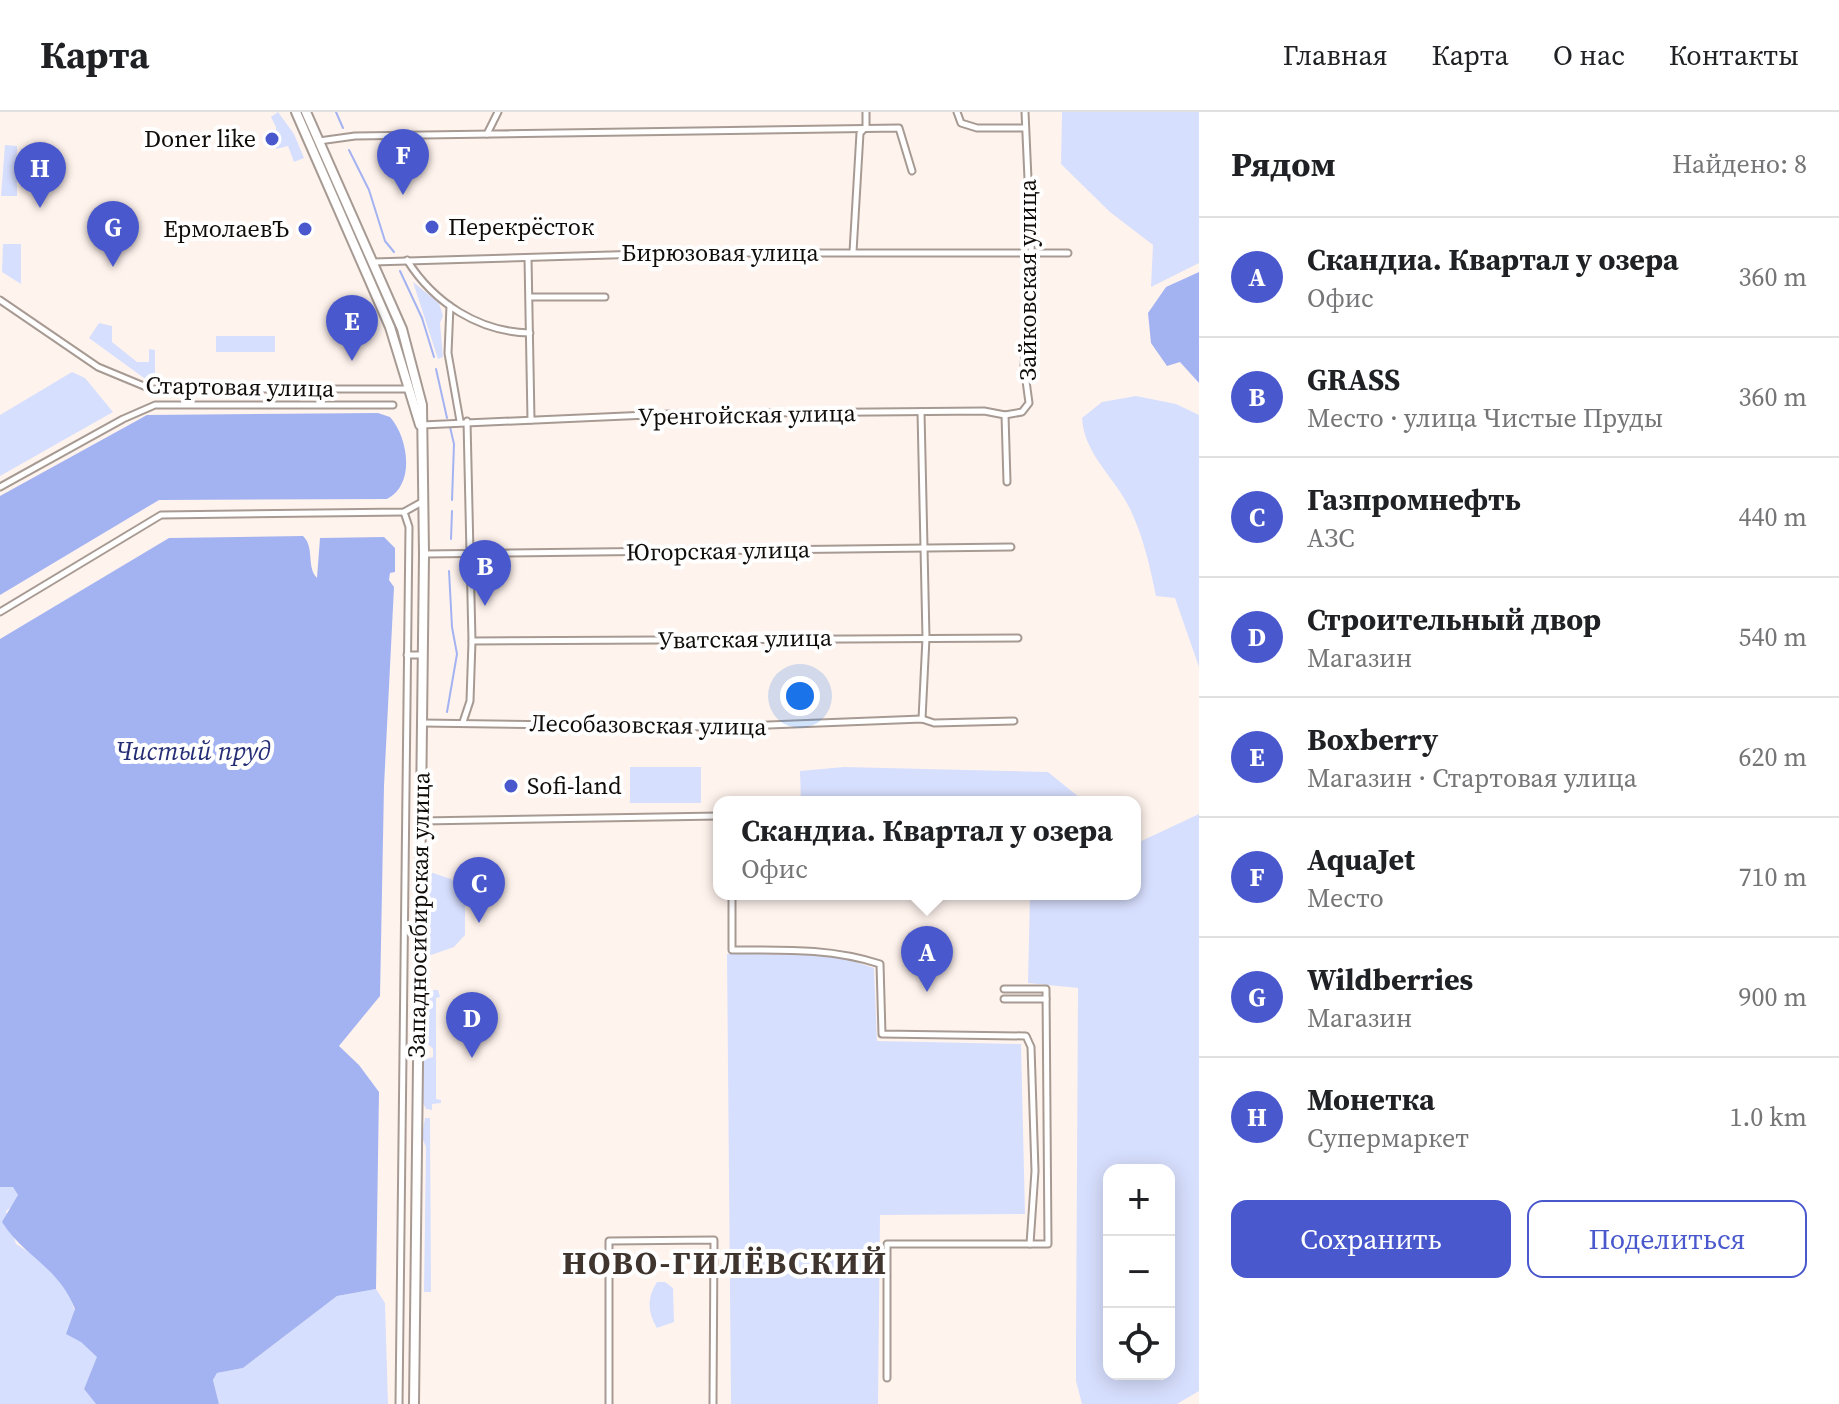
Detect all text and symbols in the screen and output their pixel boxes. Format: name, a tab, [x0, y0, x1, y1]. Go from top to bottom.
text: Карта	[40, 29, 149, 81]
text: Главная	[1283, 36, 1388, 74]
text: Карта	[1432, 36, 1509, 74]
text: О нас	[1553, 36, 1625, 74]
text: Контакты	[1669, 36, 1799, 74]
place label: Doner like	[144, 122, 256, 155]
pin: F	[377, 129, 429, 195]
marker: Doner like	[263, 130, 281, 148]
text: Рядом	[1231, 141, 1336, 187]
pin: H	[14, 142, 66, 208]
text: Найдено: 8	[1672, 146, 1807, 182]
street label: Зайковская улица	[1011, 178, 1044, 381]
pin: G	[87, 201, 139, 267]
place label: Перекрёсток	[448, 210, 594, 243]
place label: ЕрмолаевЪ	[163, 212, 289, 245]
marker: Перекрёсток	[423, 218, 441, 236]
marker: ЕрмолаевЪ	[296, 220, 314, 238]
street label: Бирюзовая улица	[621, 236, 819, 269]
text: Скандиа. Квартал у озера	[1307, 239, 1679, 280]
text: A	[1248, 259, 1266, 295]
text: 360 m	[1739, 259, 1807, 295]
text: Офис	[1307, 280, 1374, 316]
pin: E	[326, 295, 378, 361]
text: GRASS	[1307, 359, 1400, 400]
street label: Стартовая улица	[145, 368, 336, 405]
text: B	[1249, 379, 1265, 415]
text: 360 m	[1739, 379, 1807, 415]
street label: Уренгойская улица	[638, 396, 857, 433]
text: Место · улица Чистые Пруды	[1307, 400, 1663, 436]
text: Газпромнефть	[1307, 479, 1521, 520]
text: C	[1249, 499, 1265, 535]
text: 440 m	[1739, 499, 1807, 535]
text: АЗС	[1307, 520, 1355, 556]
street label: Югорская улица	[626, 532, 811, 569]
pin: B	[459, 540, 511, 606]
text: Строительный двор	[1307, 599, 1601, 640]
text: D	[1248, 619, 1266, 655]
text: 540 m	[1739, 619, 1807, 655]
street label: Уватская улица	[658, 620, 833, 657]
text: Магазин	[1307, 640, 1412, 676]
your location	[780, 676, 820, 716]
street label: Лесобазовская улица	[529, 706, 768, 743]
text: Boxberry	[1307, 719, 1438, 760]
water label: Чистый пруд	[116, 733, 271, 769]
text: E	[1249, 739, 1265, 775]
text: 620 m	[1739, 739, 1807, 775]
text: Магазин · Стартовая улица	[1307, 760, 1637, 796]
place label: Sofi-land	[527, 769, 622, 802]
street label: Западносибирская улица	[400, 771, 438, 1058]
marker: Sofi-land	[502, 777, 520, 795]
popup	[713, 796, 1141, 900]
text: Скандиа. Квартал у озера	[741, 810, 1113, 851]
text: AquaJet	[1307, 839, 1415, 880]
text: Офис	[741, 851, 808, 887]
pin: C	[453, 857, 505, 923]
text: F	[1249, 859, 1265, 895]
text: 710 m	[1739, 859, 1807, 895]
text: Место	[1307, 880, 1384, 916]
pin: A	[901, 926, 953, 992]
text: Wildberries	[1307, 959, 1473, 1000]
text: G	[1248, 979, 1266, 1015]
text: 900 m	[1739, 979, 1807, 1015]
pin: D	[446, 992, 498, 1058]
text: Магазин	[1307, 1000, 1412, 1036]
text: Монетка	[1307, 1079, 1435, 1120]
text: H	[1247, 1099, 1267, 1135]
text: 1.0 km	[1729, 1099, 1807, 1135]
text: Супермаркет	[1307, 1120, 1469, 1156]
map controls	[1103, 1164, 1175, 1380]
button: +	[1103, 1164, 1175, 1236]
button: Сохранить	[1231, 1200, 1511, 1278]
button: Поделиться	[1527, 1200, 1807, 1278]
button: −	[1103, 1236, 1175, 1308]
district label: НОВО-ГИЛЁВСКИЙ	[562, 1241, 888, 1285]
button: locate	[1103, 1308, 1175, 1380]

